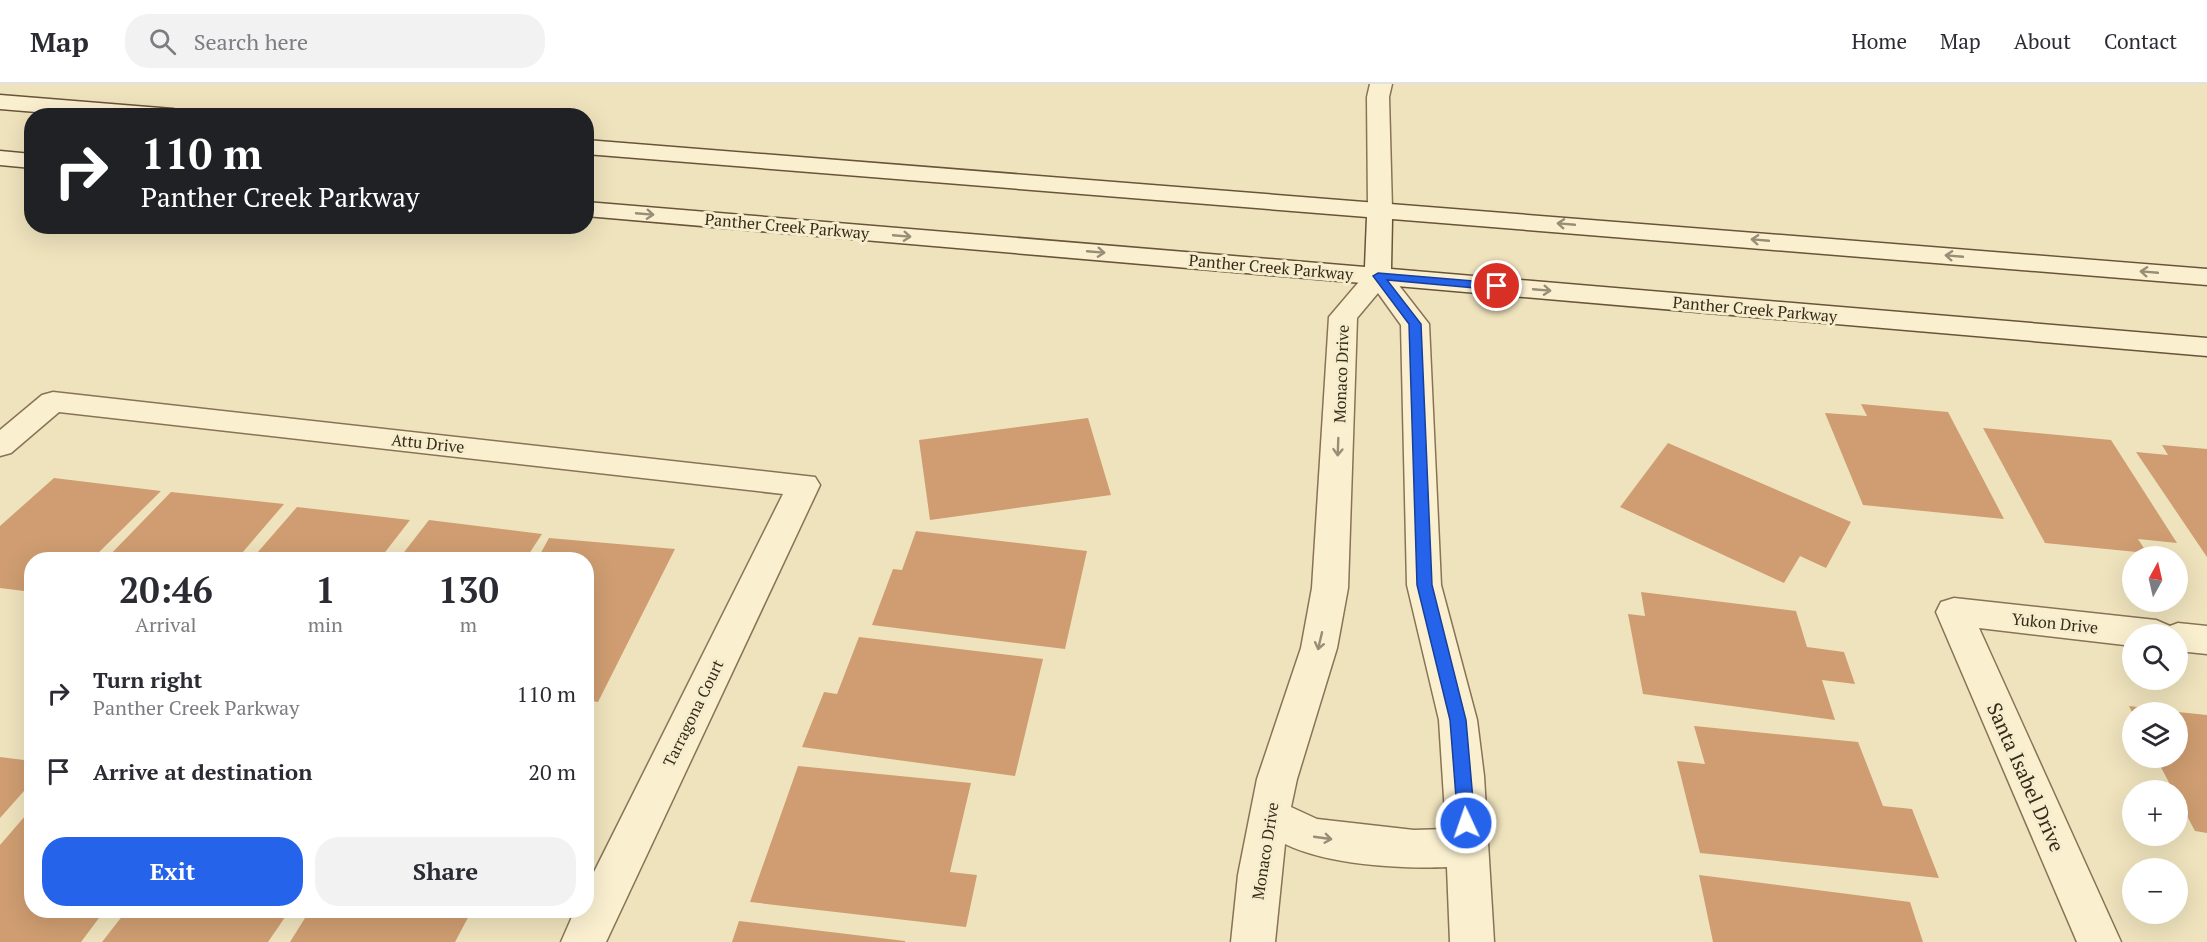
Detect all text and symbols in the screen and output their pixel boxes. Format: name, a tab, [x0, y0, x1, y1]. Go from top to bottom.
search box	[125, 14, 545, 68]
text: Map	[30, 23, 89, 60]
icon: search	[146, 25, 179, 58]
text: Search here	[194, 27, 308, 56]
text: Home	[1851, 27, 1907, 55]
text: Map	[1940, 27, 1981, 55]
text: About	[2014, 27, 2071, 55]
text: Contact	[2104, 27, 2177, 55]
text: 110 m	[141, 125, 262, 181]
icon: right	[42, 132, 120, 210]
text: Panther Creek Parkway	[141, 179, 419, 215]
one-way arrow	[634, 208, 654, 219]
street label: Panther Creek Parkway	[704, 208, 871, 244]
one-way arrow	[1556, 218, 1576, 229]
one-way arrow	[891, 230, 911, 241]
one-way arrow	[1751, 234, 1770, 245]
one-way arrow	[1086, 247, 1106, 258]
street label: Panther Creek Parkway	[1188, 249, 1355, 285]
one-way arrow	[1945, 250, 1965, 261]
pin	[1471, 260, 1522, 311]
one-way arrow	[2139, 266, 2159, 277]
icon: arrive	[1480, 269, 1513, 302]
one-way arrow	[1531, 285, 1551, 296]
street label: Panther Creek Parkway	[1672, 291, 1839, 327]
street label: Monaco Drive	[1328, 324, 1354, 424]
street label: Attu Drive	[390, 428, 466, 458]
one-way arrow	[1332, 437, 1343, 457]
north arrow	[2122, 546, 2188, 612]
map controls	[2122, 546, 2188, 924]
text: 20:46	[119, 566, 213, 613]
text: 1	[315, 566, 336, 613]
text: 130	[438, 566, 499, 613]
street label: Yukon Drive	[2011, 608, 2099, 638]
text: Arrival	[135, 611, 197, 638]
text: min	[308, 611, 343, 638]
text: m	[460, 611, 477, 638]
button: search	[2122, 624, 2188, 690]
one-way arrow	[1314, 631, 1325, 650]
street label: Tarragona Court	[658, 656, 728, 770]
text: Turn right	[93, 665, 202, 694]
icon: right	[42, 677, 75, 710]
text: 110 m	[516, 679, 576, 708]
text: Panther Creek Parkway	[93, 694, 299, 721]
street label: Santa Isabel Drive	[1981, 698, 2071, 856]
button: layers	[2122, 702, 2188, 768]
icon: arrive	[42, 755, 75, 788]
text: Arrive at destination	[93, 757, 312, 786]
text: 20 m	[528, 757, 576, 786]
button: +	[2122, 780, 2188, 846]
position arrow	[1434, 791, 1498, 855]
street label: Monaco Drive	[1246, 801, 1284, 901]
one-way arrow	[1312, 832, 1332, 843]
button: Exit	[42, 837, 303, 906]
button: Share	[315, 837, 576, 906]
button: −	[2122, 858, 2188, 924]

